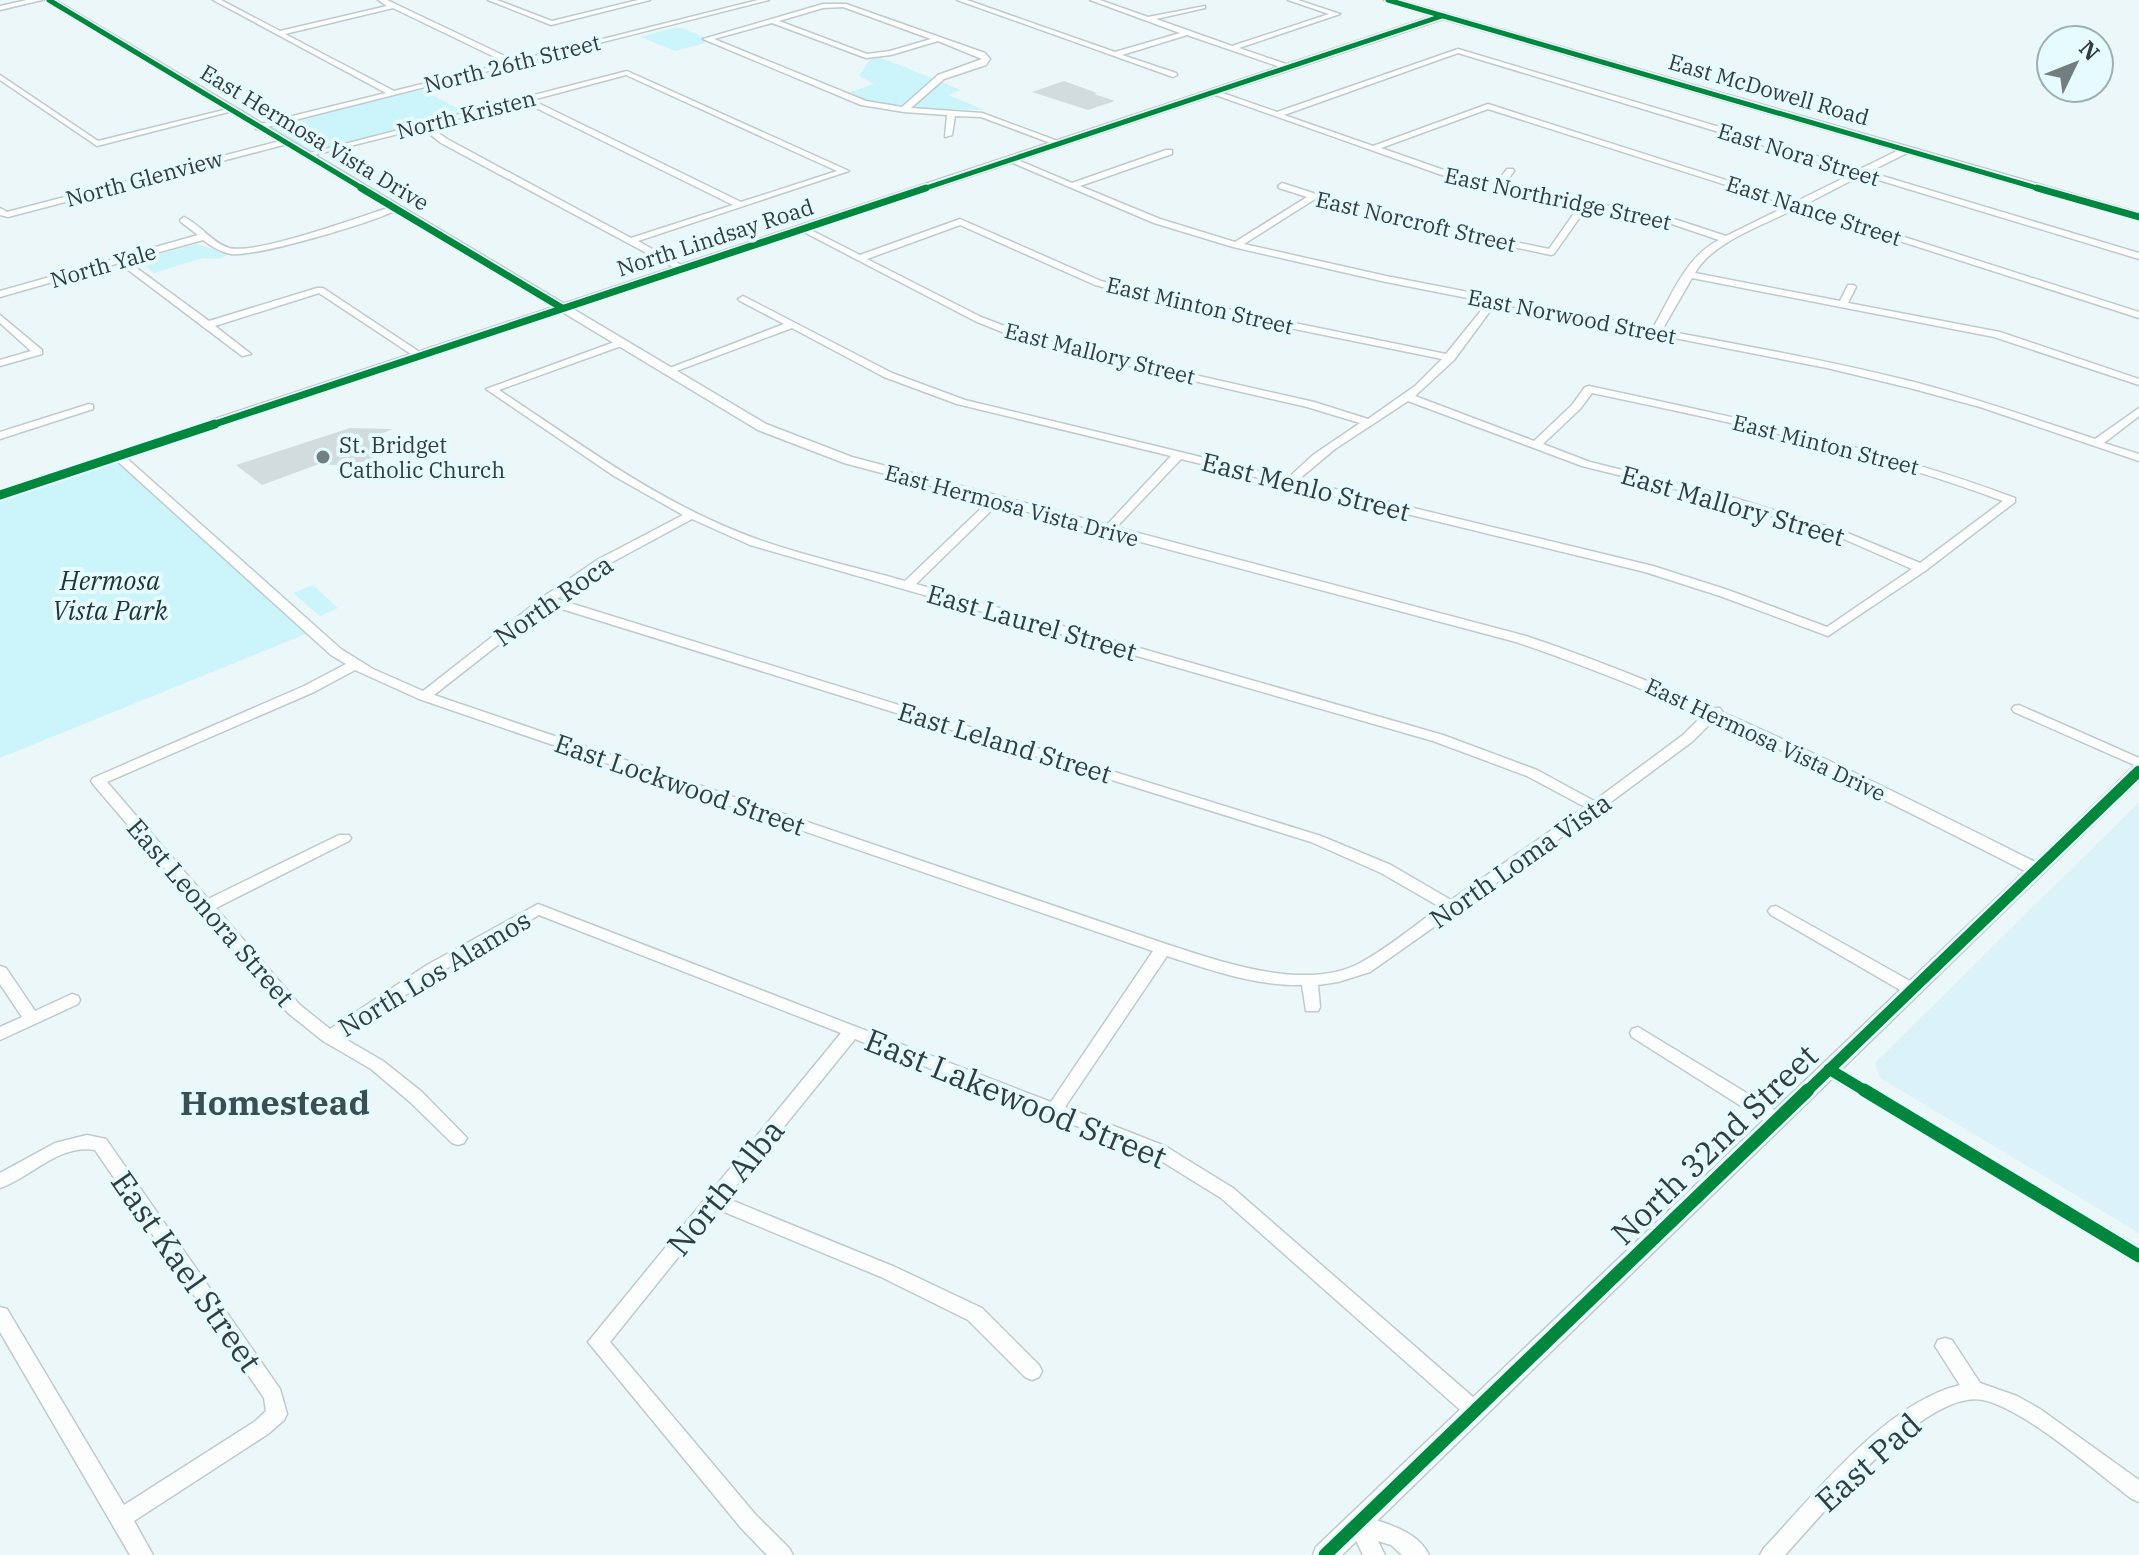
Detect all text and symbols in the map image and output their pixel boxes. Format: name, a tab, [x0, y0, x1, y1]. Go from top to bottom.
north arrow	[2035, 24, 2115, 104]
street label: North 26th Street	[421, 27, 603, 99]
text: N	[2073, 34, 2107, 66]
street label: East McDowell Road	[1665, 46, 1873, 132]
street label: East Hermosa Vista Drive	[195, 57, 435, 217]
street label: North Kristen	[394, 83, 538, 145]
street label: East Nora Street	[1715, 116, 1884, 192]
street label: North Glenview	[62, 143, 226, 213]
street label: East Northridge Street	[1442, 160, 1674, 236]
street label: East Nance Street	[1723, 168, 1905, 252]
street label: East Norcroft Street	[1313, 184, 1519, 258]
street label: North Lindsay Road	[613, 191, 817, 283]
street label: North Yale	[47, 236, 159, 294]
street label: East Minton Street	[1104, 269, 1296, 341]
street label: East Norwood Street	[1465, 282, 1679, 350]
street label: East Mallory Street	[1002, 315, 1199, 391]
street label: East Minton Street	[1730, 407, 1922, 481]
place label: St. Bridget Catholic Church	[339, 430, 505, 484]
street label: East Menlo Street	[1198, 444, 1414, 528]
marker: St. Bridget Catholic Church	[314, 448, 332, 466]
street label: East Hermosa Vista Drive	[882, 457, 1142, 553]
street label: East Mallory Street	[1617, 457, 1849, 553]
street label: North Roca	[487, 547, 619, 653]
park label: Hermosa Vista Park	[52, 563, 168, 627]
street label: East Laurel Street	[923, 576, 1141, 668]
street label: East Hermosa Vista Drive	[1641, 671, 1891, 807]
street label: East Leland Street	[894, 693, 1116, 791]
street label: East Lockwood Street	[550, 725, 810, 843]
street label: North Loma Vista	[1423, 785, 1617, 935]
street label: East Leonora Street	[120, 811, 302, 1013]
street label: North Los Alamos	[332, 902, 536, 1044]
street label: East Lakewood Street	[859, 1018, 1173, 1178]
street label: North 32nd Street	[1602, 1035, 1826, 1253]
district label: Homestead	[180, 1080, 370, 1124]
street label: North Alba	[657, 1110, 793, 1264]
street label: East Kael Street	[102, 1162, 272, 1380]
street label: East Pad	[1806, 1403, 1930, 1521]

